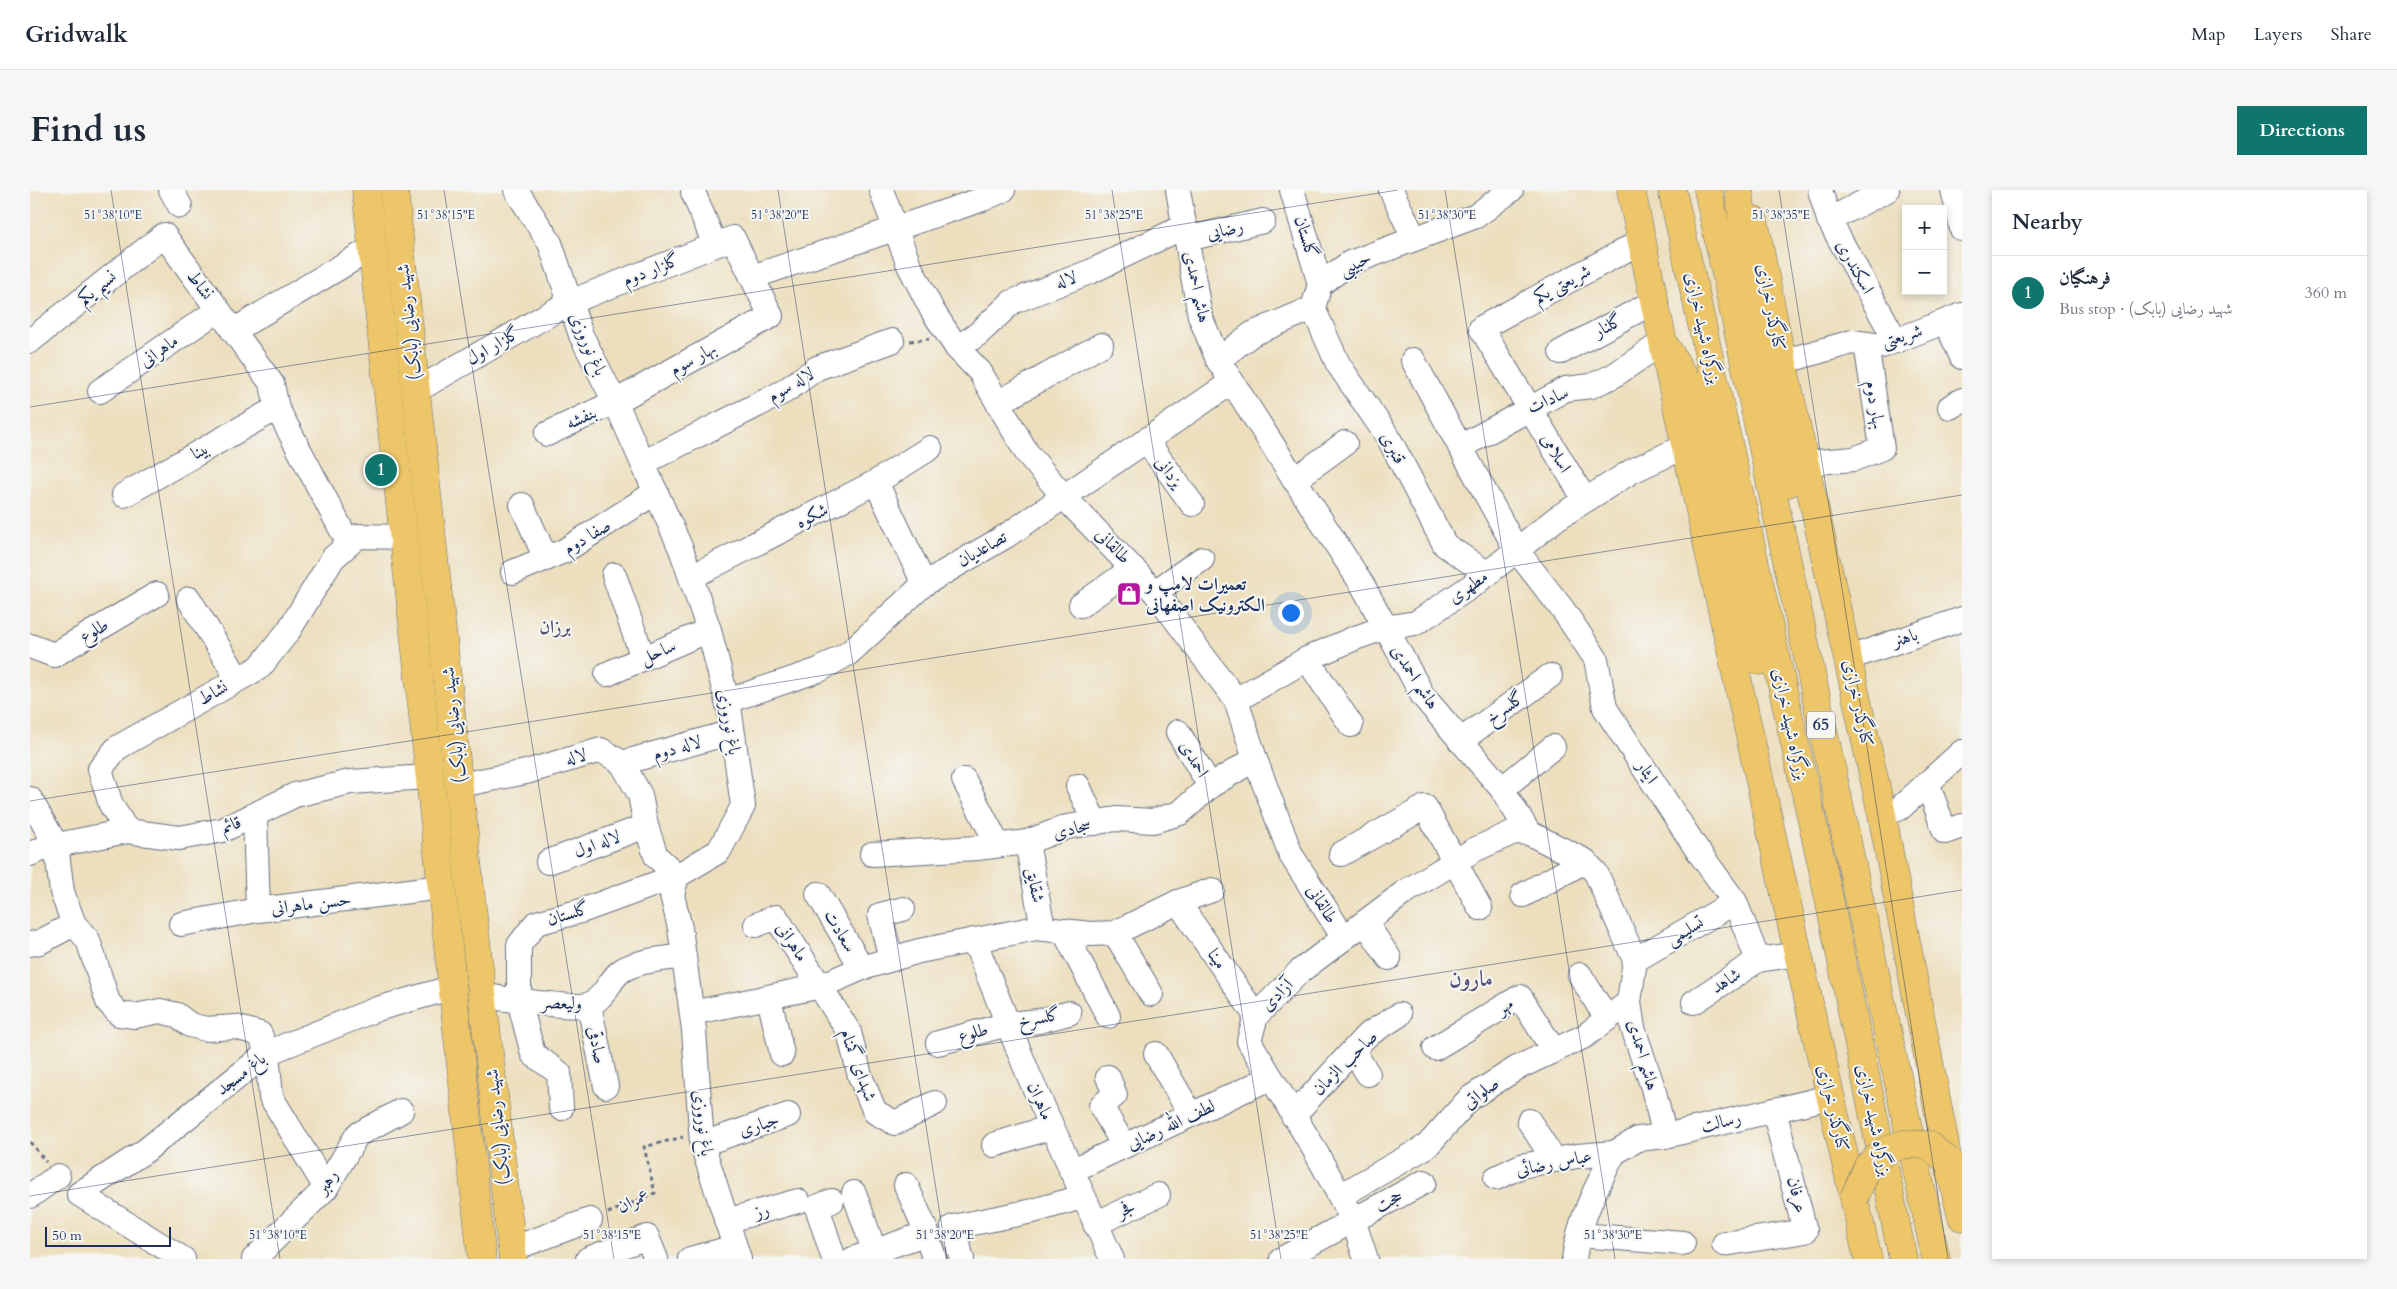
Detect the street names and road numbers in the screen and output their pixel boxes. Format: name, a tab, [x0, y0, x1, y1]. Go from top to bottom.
street label: گلستان	[1288, 213, 1324, 261]
street label: رضایی	[1204, 214, 1246, 246]
street label: اسکندری	[1830, 235, 1880, 299]
street label: حبیبی	[1334, 245, 1377, 285]
street label: گلزار دوم	[619, 247, 684, 296]
street label: هاشم احمدی	[1172, 249, 1217, 326]
street label: شریعتی یکم	[1529, 258, 1597, 313]
street label: کنارگذر خرازی	[1750, 261, 1793, 353]
street label: شهید رضایی (بابک)	[390, 263, 428, 381]
street label: نسیم یکم	[72, 265, 125, 315]
street label: نشاط	[181, 265, 219, 305]
street label: لاله	[1052, 265, 1080, 295]
street label: بزرگراه شهید خرازی	[1679, 270, 1727, 386]
street label: باغ نوروزی	[561, 308, 613, 381]
street label: گلنار	[1587, 308, 1627, 345]
street label: شریعتی	[1879, 318, 1925, 354]
street label: گلزار اول	[462, 321, 524, 371]
street label: ماهرانی	[134, 329, 184, 373]
street label: بهار سوم	[665, 336, 723, 385]
street label: لاله سوم	[763, 361, 821, 411]
street label: بهار دوم	[1856, 379, 1891, 432]
street label: سادات	[1523, 380, 1573, 420]
street label: بنفشه	[562, 400, 600, 436]
street label: قنبری	[1374, 427, 1412, 469]
street label: اسلامی	[1534, 429, 1578, 478]
street label: بینا	[186, 436, 214, 466]
street label: یزدانی	[1149, 451, 1190, 494]
street label: شکوه	[791, 497, 833, 535]
street label: صفا دوم	[558, 513, 617, 564]
street label: طالقانی	[1090, 522, 1136, 570]
street label: تصاعدیان	[952, 524, 1012, 573]
street label: مطهری	[1443, 564, 1493, 610]
street label: طلوع	[75, 613, 114, 651]
street label: باهنر	[1887, 622, 1921, 655]
street label: ساحل	[636, 633, 680, 671]
street label: هاشم احمدی	[1381, 640, 1445, 717]
street label: کنارگذر خرازی	[1837, 657, 1880, 749]
street label: شهید رضایی (بابک)	[435, 666, 473, 784]
street label: بزرگراه شهید خرازی	[1766, 666, 1814, 782]
street label: نشاط	[193, 675, 233, 711]
street label: گلسرخ	[1480, 685, 1531, 733]
street label: باغ نوروزی	[709, 687, 747, 758]
road number: 65	[1807, 712, 1835, 738]
street label: لاله دوم	[650, 729, 705, 770]
street label: احمدی	[1173, 736, 1215, 782]
street label: لاله	[562, 742, 590, 772]
street label: ایثار	[1629, 754, 1664, 789]
street label: قائم	[217, 810, 246, 843]
street label: سجادی	[1050, 812, 1094, 846]
street label: لاله اول	[570, 824, 624, 864]
street label: شقایق	[1019, 865, 1051, 905]
street label: طالقانی	[1300, 880, 1344, 928]
street label: حسن ماهرانی	[270, 887, 352, 921]
street label: گلستان	[544, 896, 592, 932]
street label: سعادت	[818, 905, 862, 957]
street label: تسلیمی	[1662, 910, 1708, 952]
street label: ماهرانی	[770, 917, 814, 967]
street label: مینا	[1201, 944, 1233, 974]
street label: شاهد	[1706, 962, 1746, 1000]
street label: آزادی	[1255, 972, 1300, 1017]
street label: ولیعصر	[539, 990, 583, 1016]
street label: مهر	[1490, 991, 1518, 1022]
street label: گلسرخ	[1016, 1002, 1063, 1037]
street label: طلوع	[955, 1017, 991, 1051]
street label: هاشم احمدی	[1616, 1017, 1665, 1095]
street label: صادقی	[581, 1024, 613, 1066]
street label: شهدای گمنام	[830, 1025, 883, 1106]
street label: صاحب الزمان	[1307, 1025, 1383, 1101]
street label: باغ مسجد	[211, 1046, 273, 1103]
street label: کنارگذر خرازی	[1811, 1062, 1856, 1154]
street label: بزرگراه شهید خرازی	[1850, 1062, 1898, 1178]
street label: شهید رضایی (بابک)	[479, 1068, 517, 1186]
street label: صلواتی	[1458, 1071, 1504, 1115]
street label: ماهران	[1021, 1078, 1059, 1124]
street label: باغ نوروزی	[685, 1088, 719, 1158]
street label: لطف الله رضایی	[1122, 1092, 1219, 1156]
street label: رسالت	[1698, 1105, 1744, 1139]
street label: جباری	[736, 1107, 782, 1143]
street label: عباس رضائی	[1514, 1143, 1594, 1183]
street label: رهبر	[308, 1165, 344, 1201]
street label: عرفان	[1781, 1174, 1813, 1216]
street label: عمران	[613, 1183, 653, 1219]
street label: حجت	[1370, 1183, 1408, 1219]
street label: فجر	[1111, 1194, 1139, 1225]
street label: رز	[750, 1197, 772, 1226]

